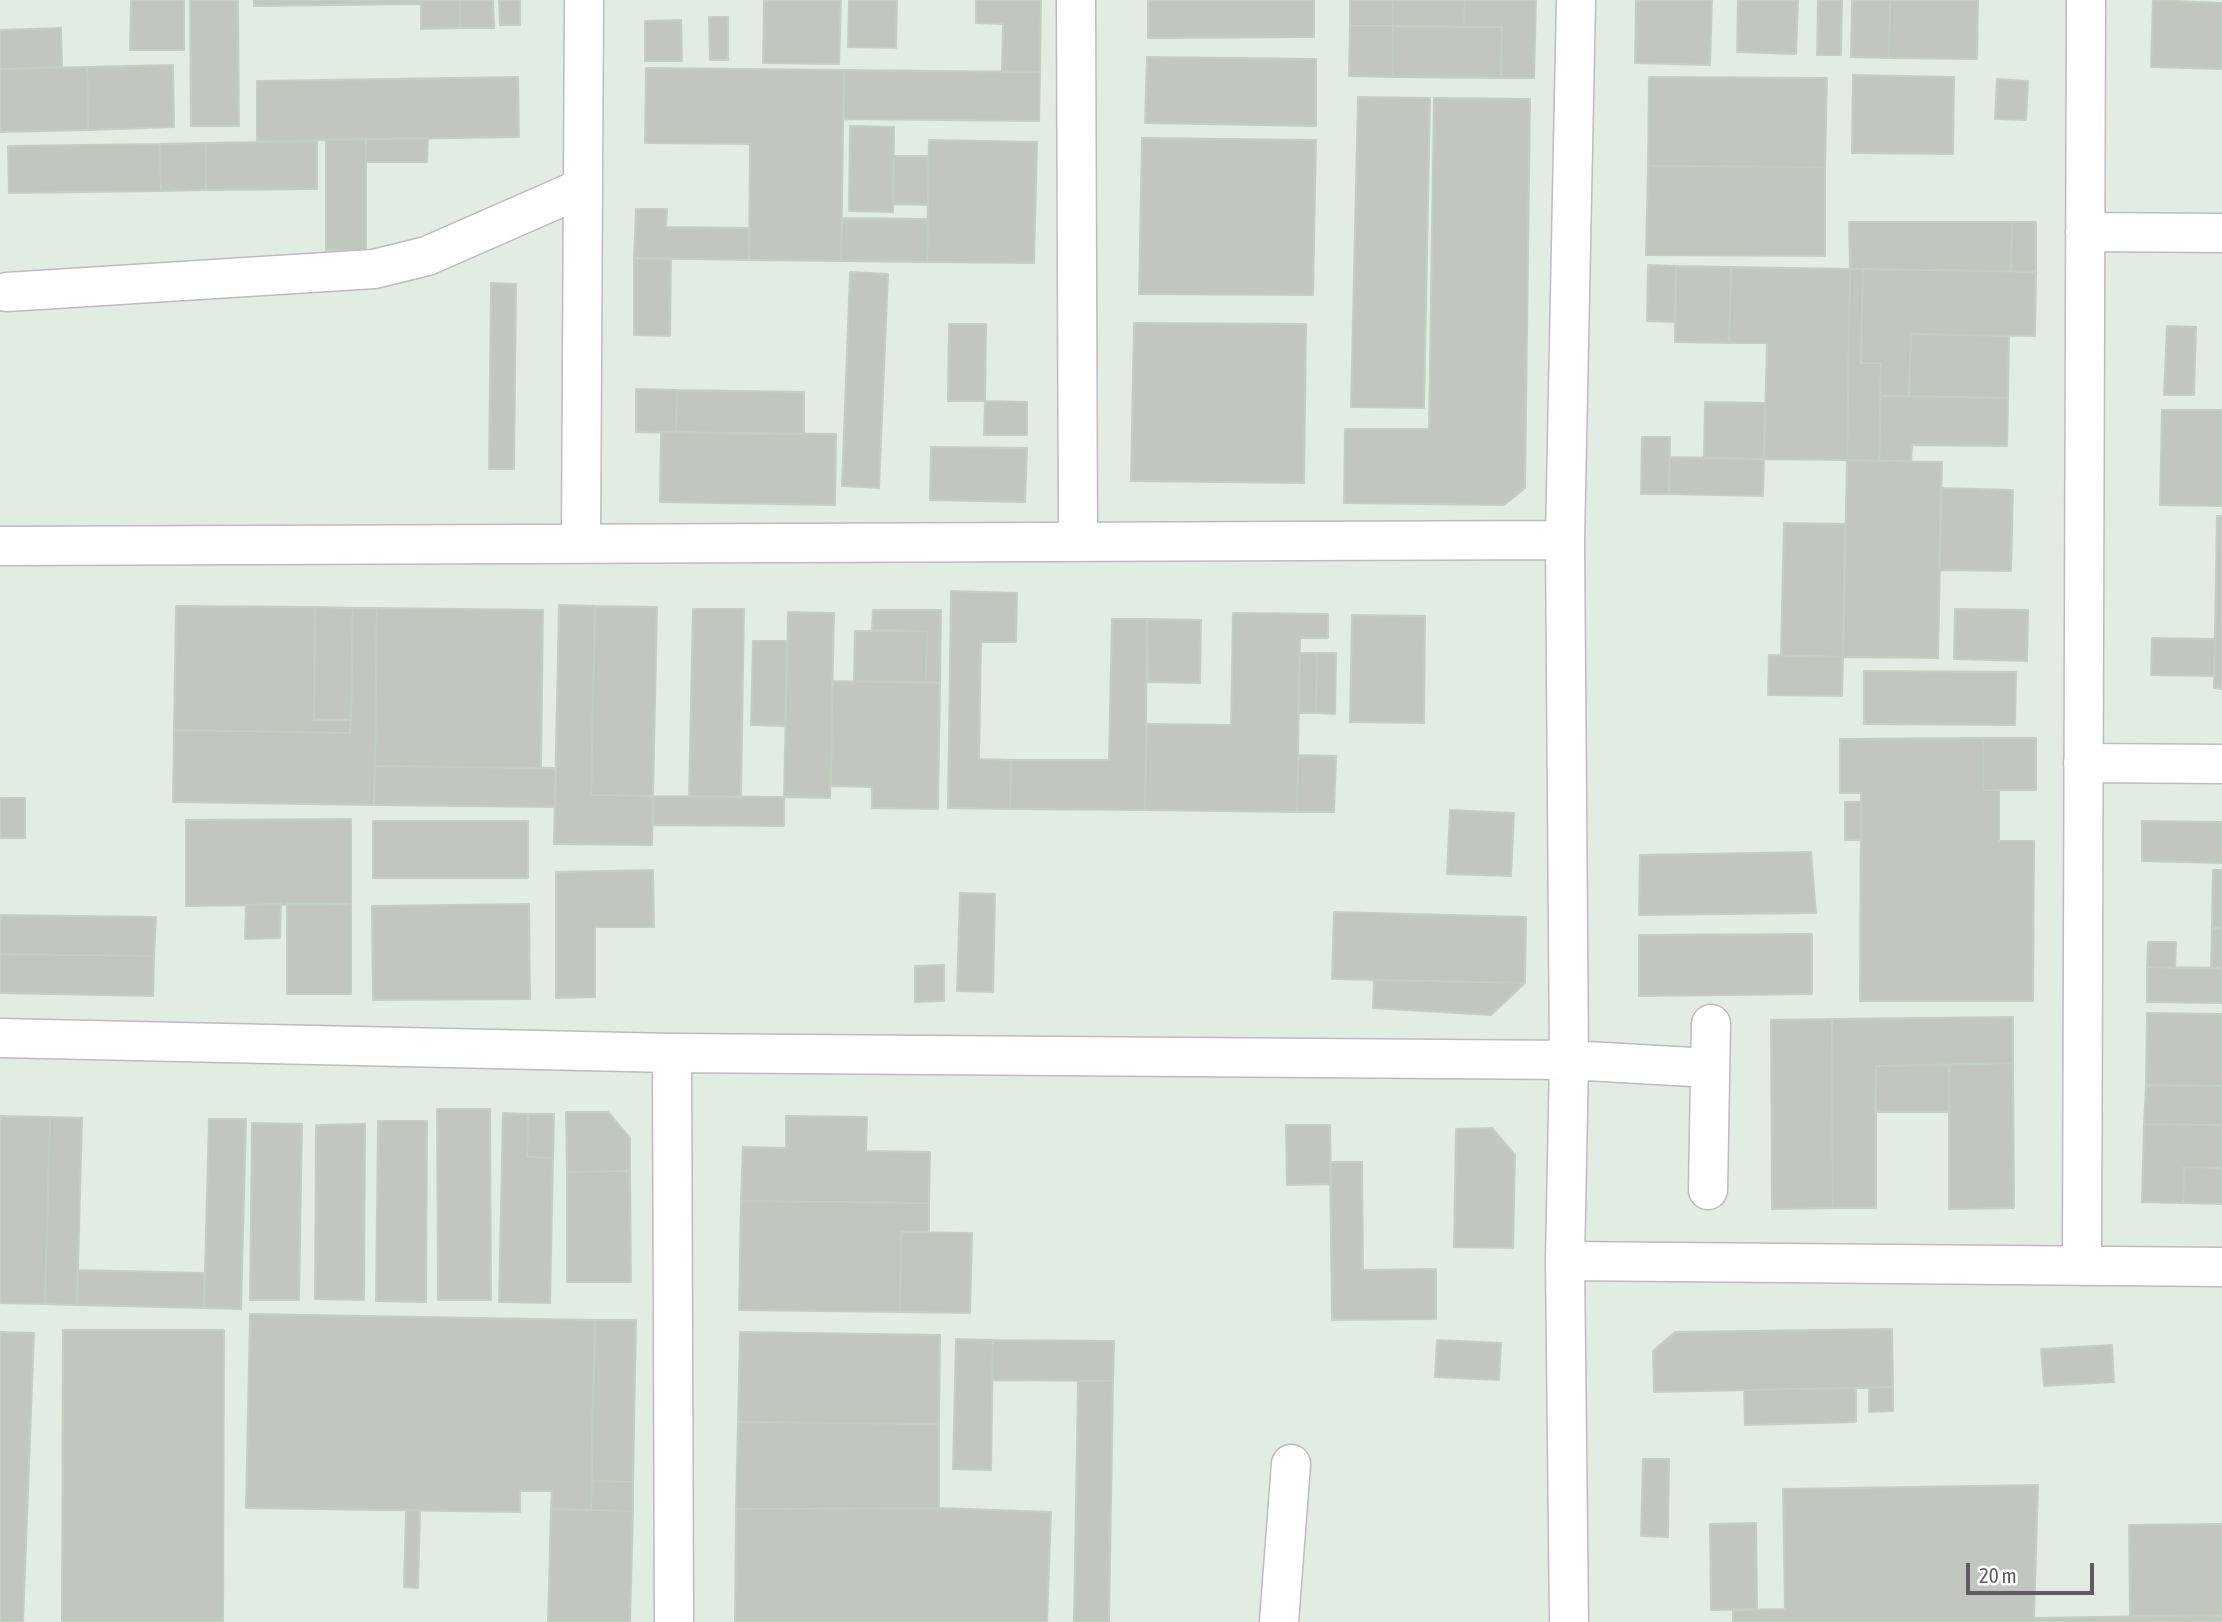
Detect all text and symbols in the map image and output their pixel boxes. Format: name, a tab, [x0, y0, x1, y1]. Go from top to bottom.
scale bar	[1970, 1548, 2098, 1592]
text: 20 m	[1979, 1563, 2017, 1587]

